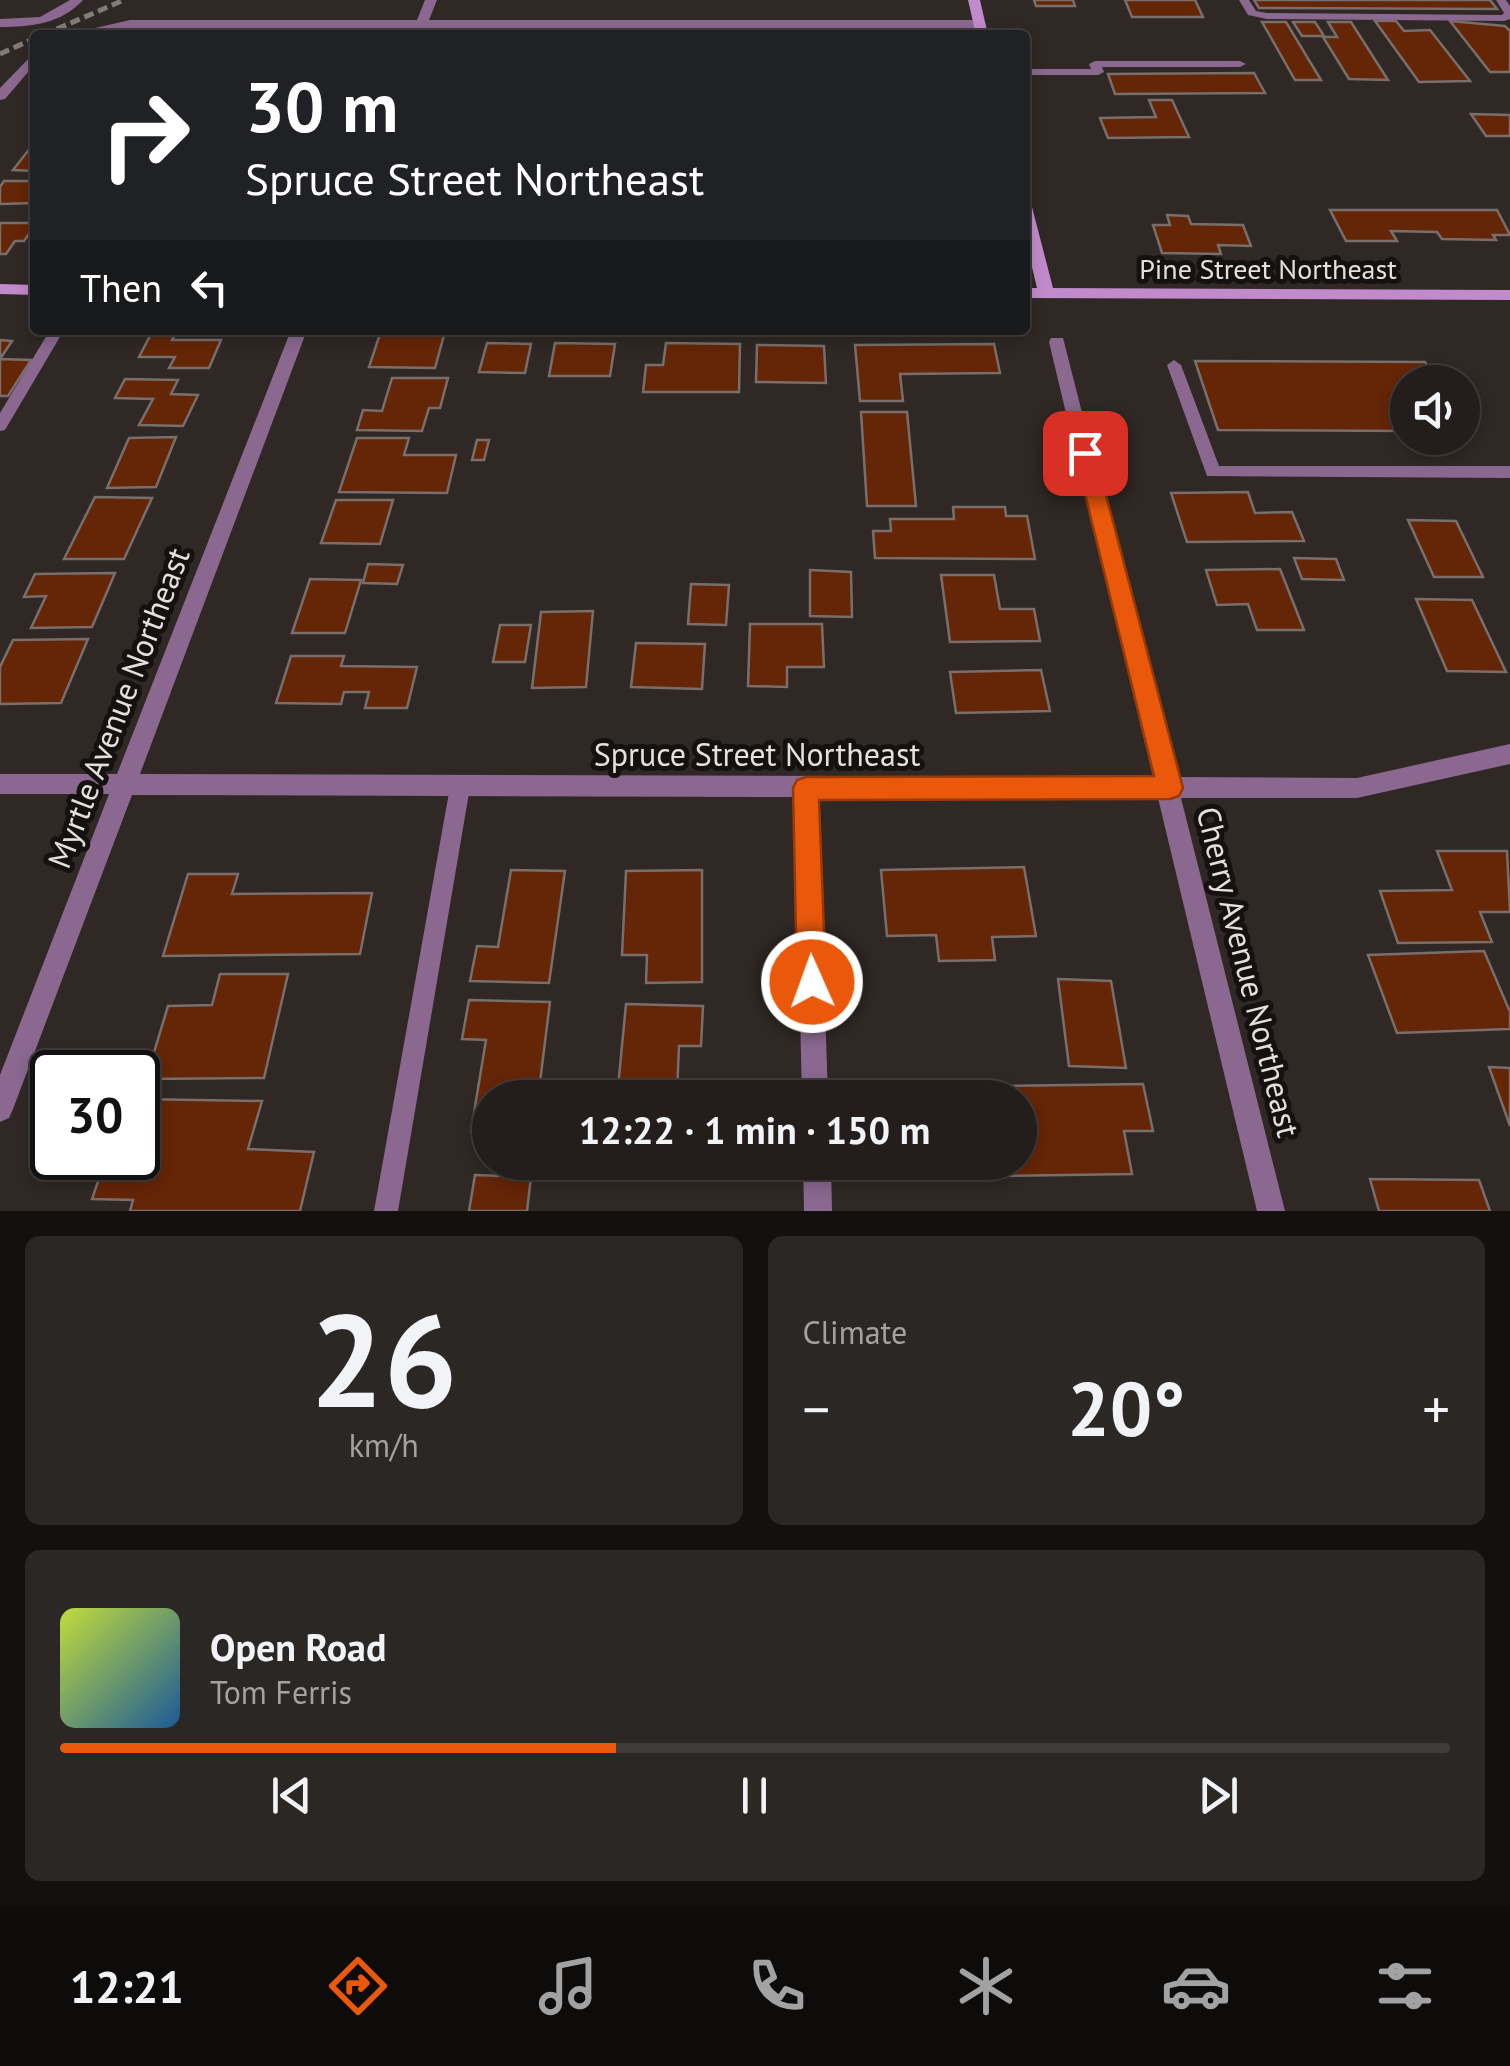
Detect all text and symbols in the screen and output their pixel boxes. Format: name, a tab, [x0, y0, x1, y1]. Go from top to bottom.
text: 30 m	[245, 61, 398, 151]
icon: right	[80, 70, 210, 200]
text: Spruce Street Northeast	[245, 149, 704, 207]
street label: Pine Street Northeast	[1139, 250, 1397, 287]
icon: left	[182, 260, 237, 315]
text: Then	[80, 263, 162, 312]
map controls	[1390, 365, 1480, 455]
button: sound	[1390, 365, 1480, 455]
pin	[1043, 411, 1128, 496]
icon: arrive	[1058, 426, 1113, 481]
street label: Myrtle Avenue Northeast	[38, 541, 199, 874]
street label: Spruce Street Northeast	[594, 733, 920, 775]
street label: Cherry Avenue Northeast	[1188, 802, 1310, 1141]
position arrow	[760, 930, 864, 1034]
speed limit sign: 30	[30, 1050, 160, 1180]
text: 12:22 · 1 min · 150 m	[579, 1105, 930, 1154]
text: 26	[310, 1275, 457, 1443]
text: Climate	[803, 1311, 907, 1353]
text: 20°	[1067, 1360, 1185, 1457]
text: −	[803, 1373, 830, 1444]
text: +	[1422, 1373, 1450, 1444]
text: km/h	[349, 1424, 419, 1466]
text: Open Road	[210, 1622, 386, 1671]
text: Tom Ferris	[210, 1671, 352, 1713]
icon: previous	[264, 1768, 319, 1823]
icon: pause	[727, 1768, 782, 1823]
icon: next	[1191, 1768, 1246, 1823]
icon: directions	[323, 1951, 393, 2021]
icon: music	[533, 1951, 603, 2021]
icon: phone	[742, 1951, 812, 2021]
icon: climate	[951, 1951, 1021, 2021]
icon: car	[1161, 1951, 1231, 2021]
icon: filters	[1370, 1951, 1440, 2021]
text: 12:21	[70, 1957, 184, 2015]

